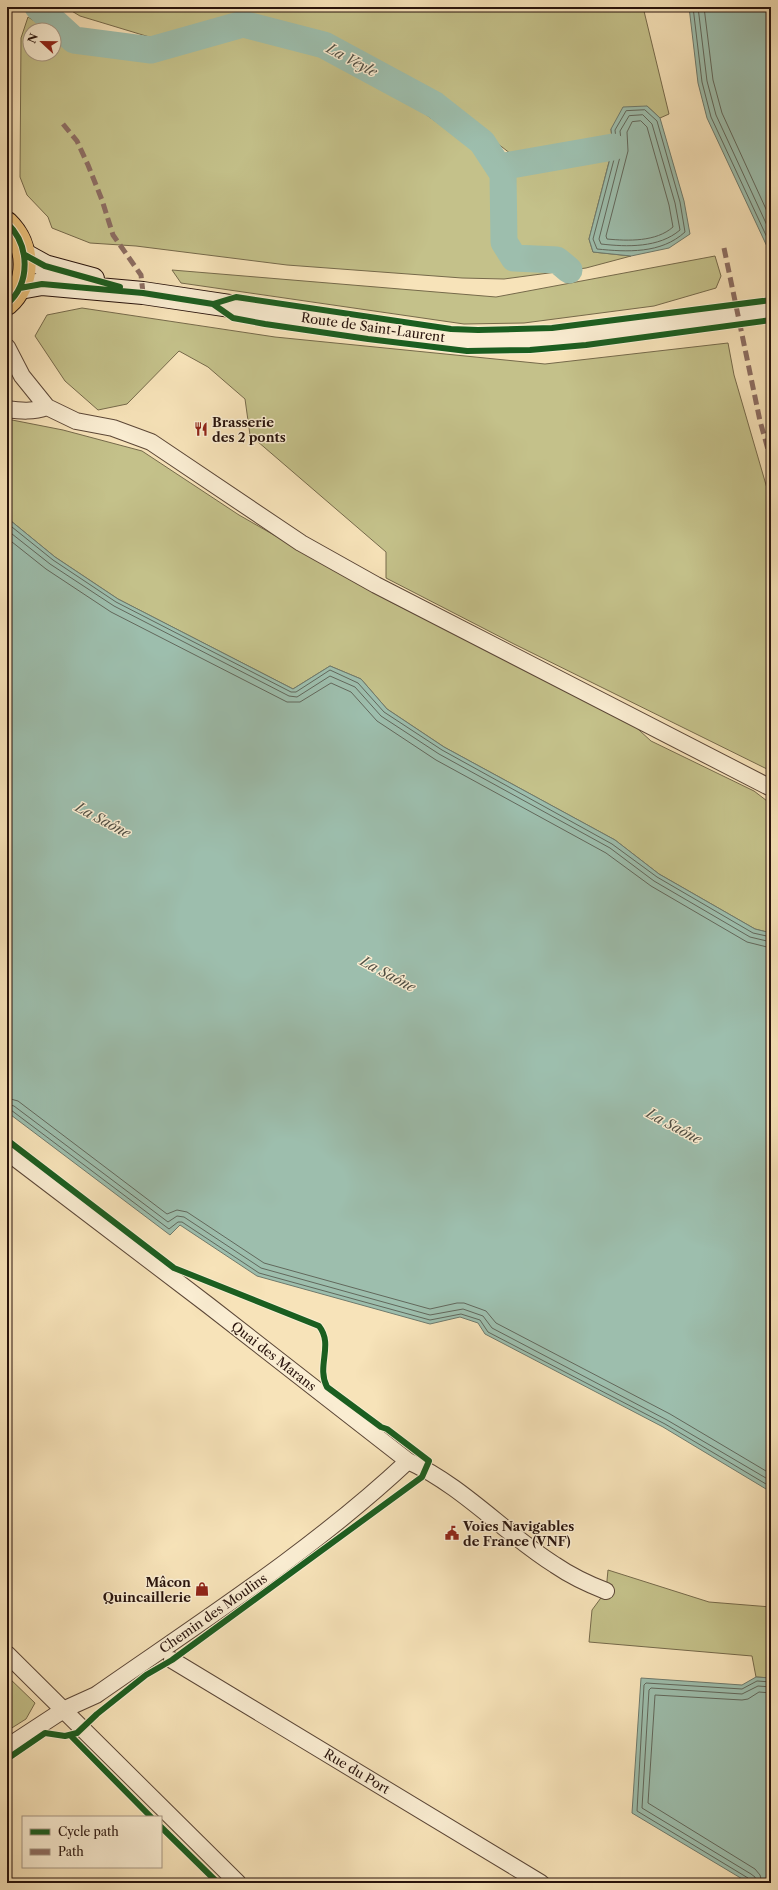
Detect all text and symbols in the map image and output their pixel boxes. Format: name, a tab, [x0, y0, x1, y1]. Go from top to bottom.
north arrow	[22, 22, 62, 62]
text: N	[24, 31, 41, 45]
water label: La Veyle	[323, 39, 381, 81]
street label: Route de Saint-Laurent	[300, 309, 446, 345]
place label: Brasserie des 2 ponts	[212, 414, 286, 445]
restaurant icon: Brasserie des 2 ponts	[193, 421, 209, 437]
water label: La Saône	[71, 797, 135, 843]
water label: La Saône	[356, 951, 420, 997]
water label: La Saône	[642, 1103, 706, 1149]
street label: Quai des Marans	[228, 1318, 320, 1394]
place label: Voies Navigables de France (VNF)	[462, 1518, 574, 1549]
public building icon: Voies Navigables de France (VNF)	[444, 1525, 460, 1541]
street label: Chemin des Moulins	[156, 1570, 270, 1656]
place label: Mâcon Quincaillerie	[103, 1574, 191, 1605]
shop icon: Mâcon Quincaillerie	[194, 1581, 210, 1597]
street label: Rue du Port	[321, 1745, 393, 1797]
legend	[22, 1816, 162, 1868]
text: Cycle path	[58, 1824, 119, 1839]
text: Path	[58, 1844, 84, 1859]

